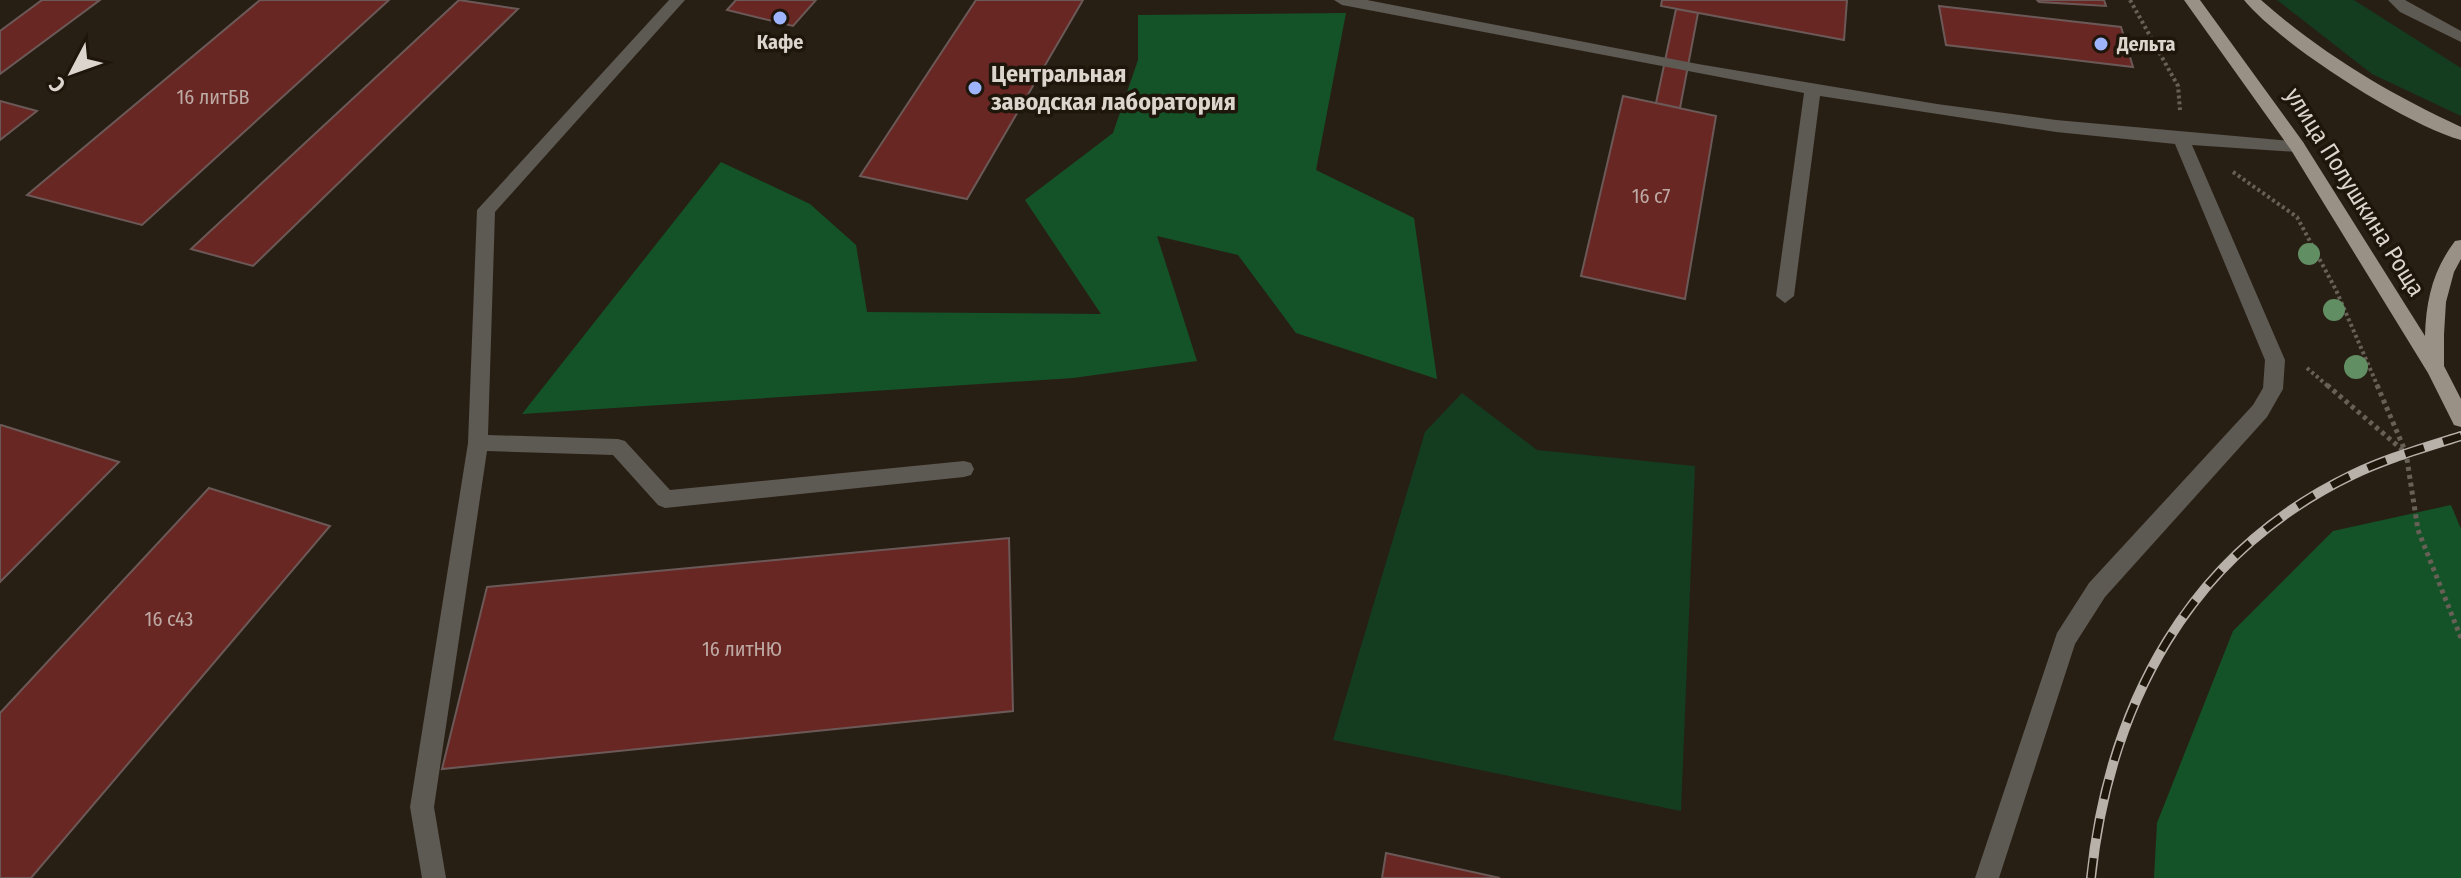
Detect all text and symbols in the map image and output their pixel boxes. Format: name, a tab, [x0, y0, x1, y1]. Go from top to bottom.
marker: Кафе	[771, 9, 789, 27]
place label: Кафе	[757, 30, 803, 54]
north arrow	[32, 32, 112, 112]
place label: Дельта	[2116, 32, 2175, 56]
marker: Дельта	[2092, 35, 2110, 53]
place label: Центральная заводская лаборатория	[991, 60, 1236, 116]
text: С	[43, 71, 71, 98]
marker: Центральная заводская лаборатория	[966, 79, 984, 97]
street label: улица Полушкина Роща	[2279, 83, 2431, 301]
house number: 16 литБВ	[177, 85, 250, 109]
house number: 16 с7	[1632, 184, 1670, 208]
house number: 16 с43	[145, 607, 193, 631]
house number: 16 литНЮ	[702, 637, 782, 661]

